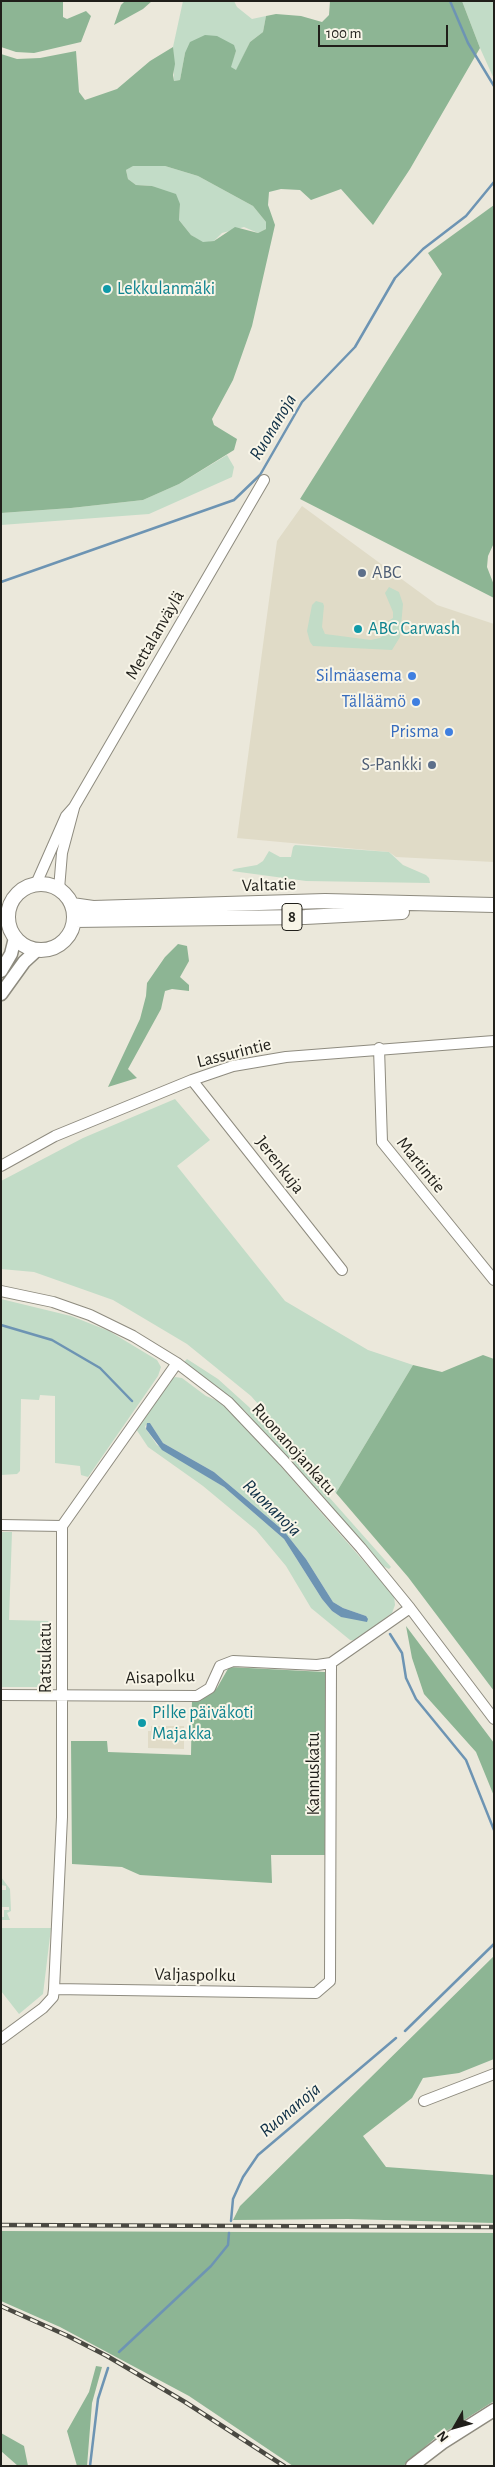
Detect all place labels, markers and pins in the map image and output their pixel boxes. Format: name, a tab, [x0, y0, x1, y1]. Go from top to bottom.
place label: Lekkulanmäki	[117, 278, 215, 300]
marker: Lekkulanmäki	[101, 283, 113, 295]
place label: ABC	[372, 562, 401, 584]
marker: ABC	[356, 567, 368, 579]
place label: ABC Carwash	[368, 618, 460, 640]
marker: ABC Carwash	[352, 623, 364, 635]
place label: Silmäasema	[316, 665, 402, 687]
marker: Silmäasema	[406, 670, 418, 682]
place label: Tälläämö	[341, 691, 406, 713]
marker: Tälläämö	[410, 696, 422, 708]
place label: Prisma	[390, 721, 439, 743]
marker: Prisma	[443, 726, 455, 738]
place label: S-Pankki	[361, 754, 422, 776]
marker: S-Pankki	[426, 759, 438, 771]
place label: Pilke päiväkoti Majakka	[152, 1702, 254, 1745]
marker: Pilke päiväkoti Majakka	[136, 1717, 148, 1729]

